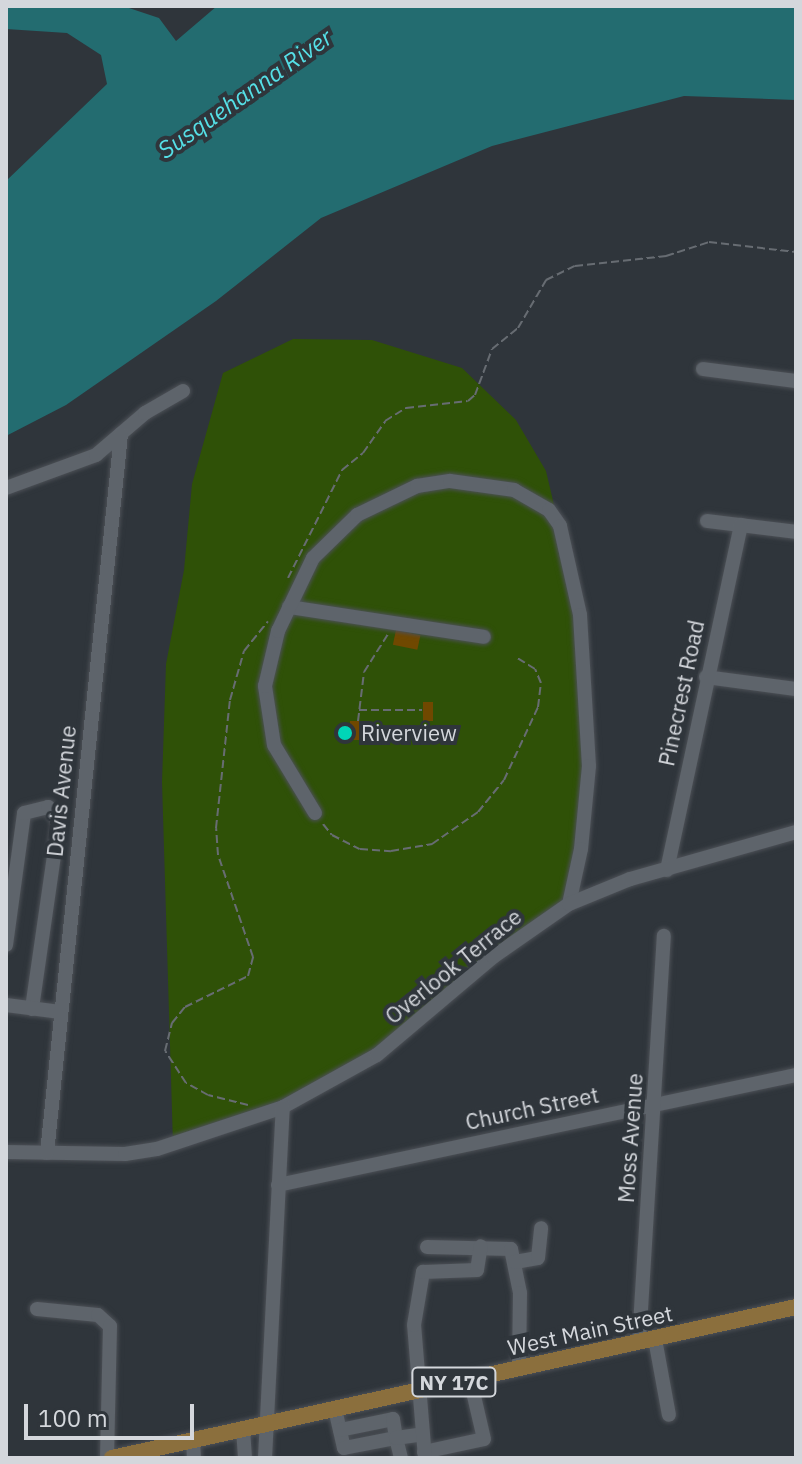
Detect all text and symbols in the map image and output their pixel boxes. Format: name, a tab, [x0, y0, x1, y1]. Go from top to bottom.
water label: Susquehanna River	[152, 23, 338, 165]
street label: Pinecrest Road	[653, 618, 709, 768]
place label: Riverview	[361, 720, 457, 746]
street label: Davis Avenue	[41, 724, 81, 858]
marker: Riverview	[336, 724, 354, 742]
street label: Overlook Terrace	[379, 903, 527, 1029]
street label: Moss Avenue	[612, 1072, 648, 1204]
street label: Church Street	[463, 1081, 601, 1135]
street label: West Main Street	[505, 1300, 675, 1360]
road number: NY 17C	[410, 1366, 498, 1398]
scale bar	[28, 1388, 198, 1438]
text: 100 m	[38, 1402, 108, 1434]

